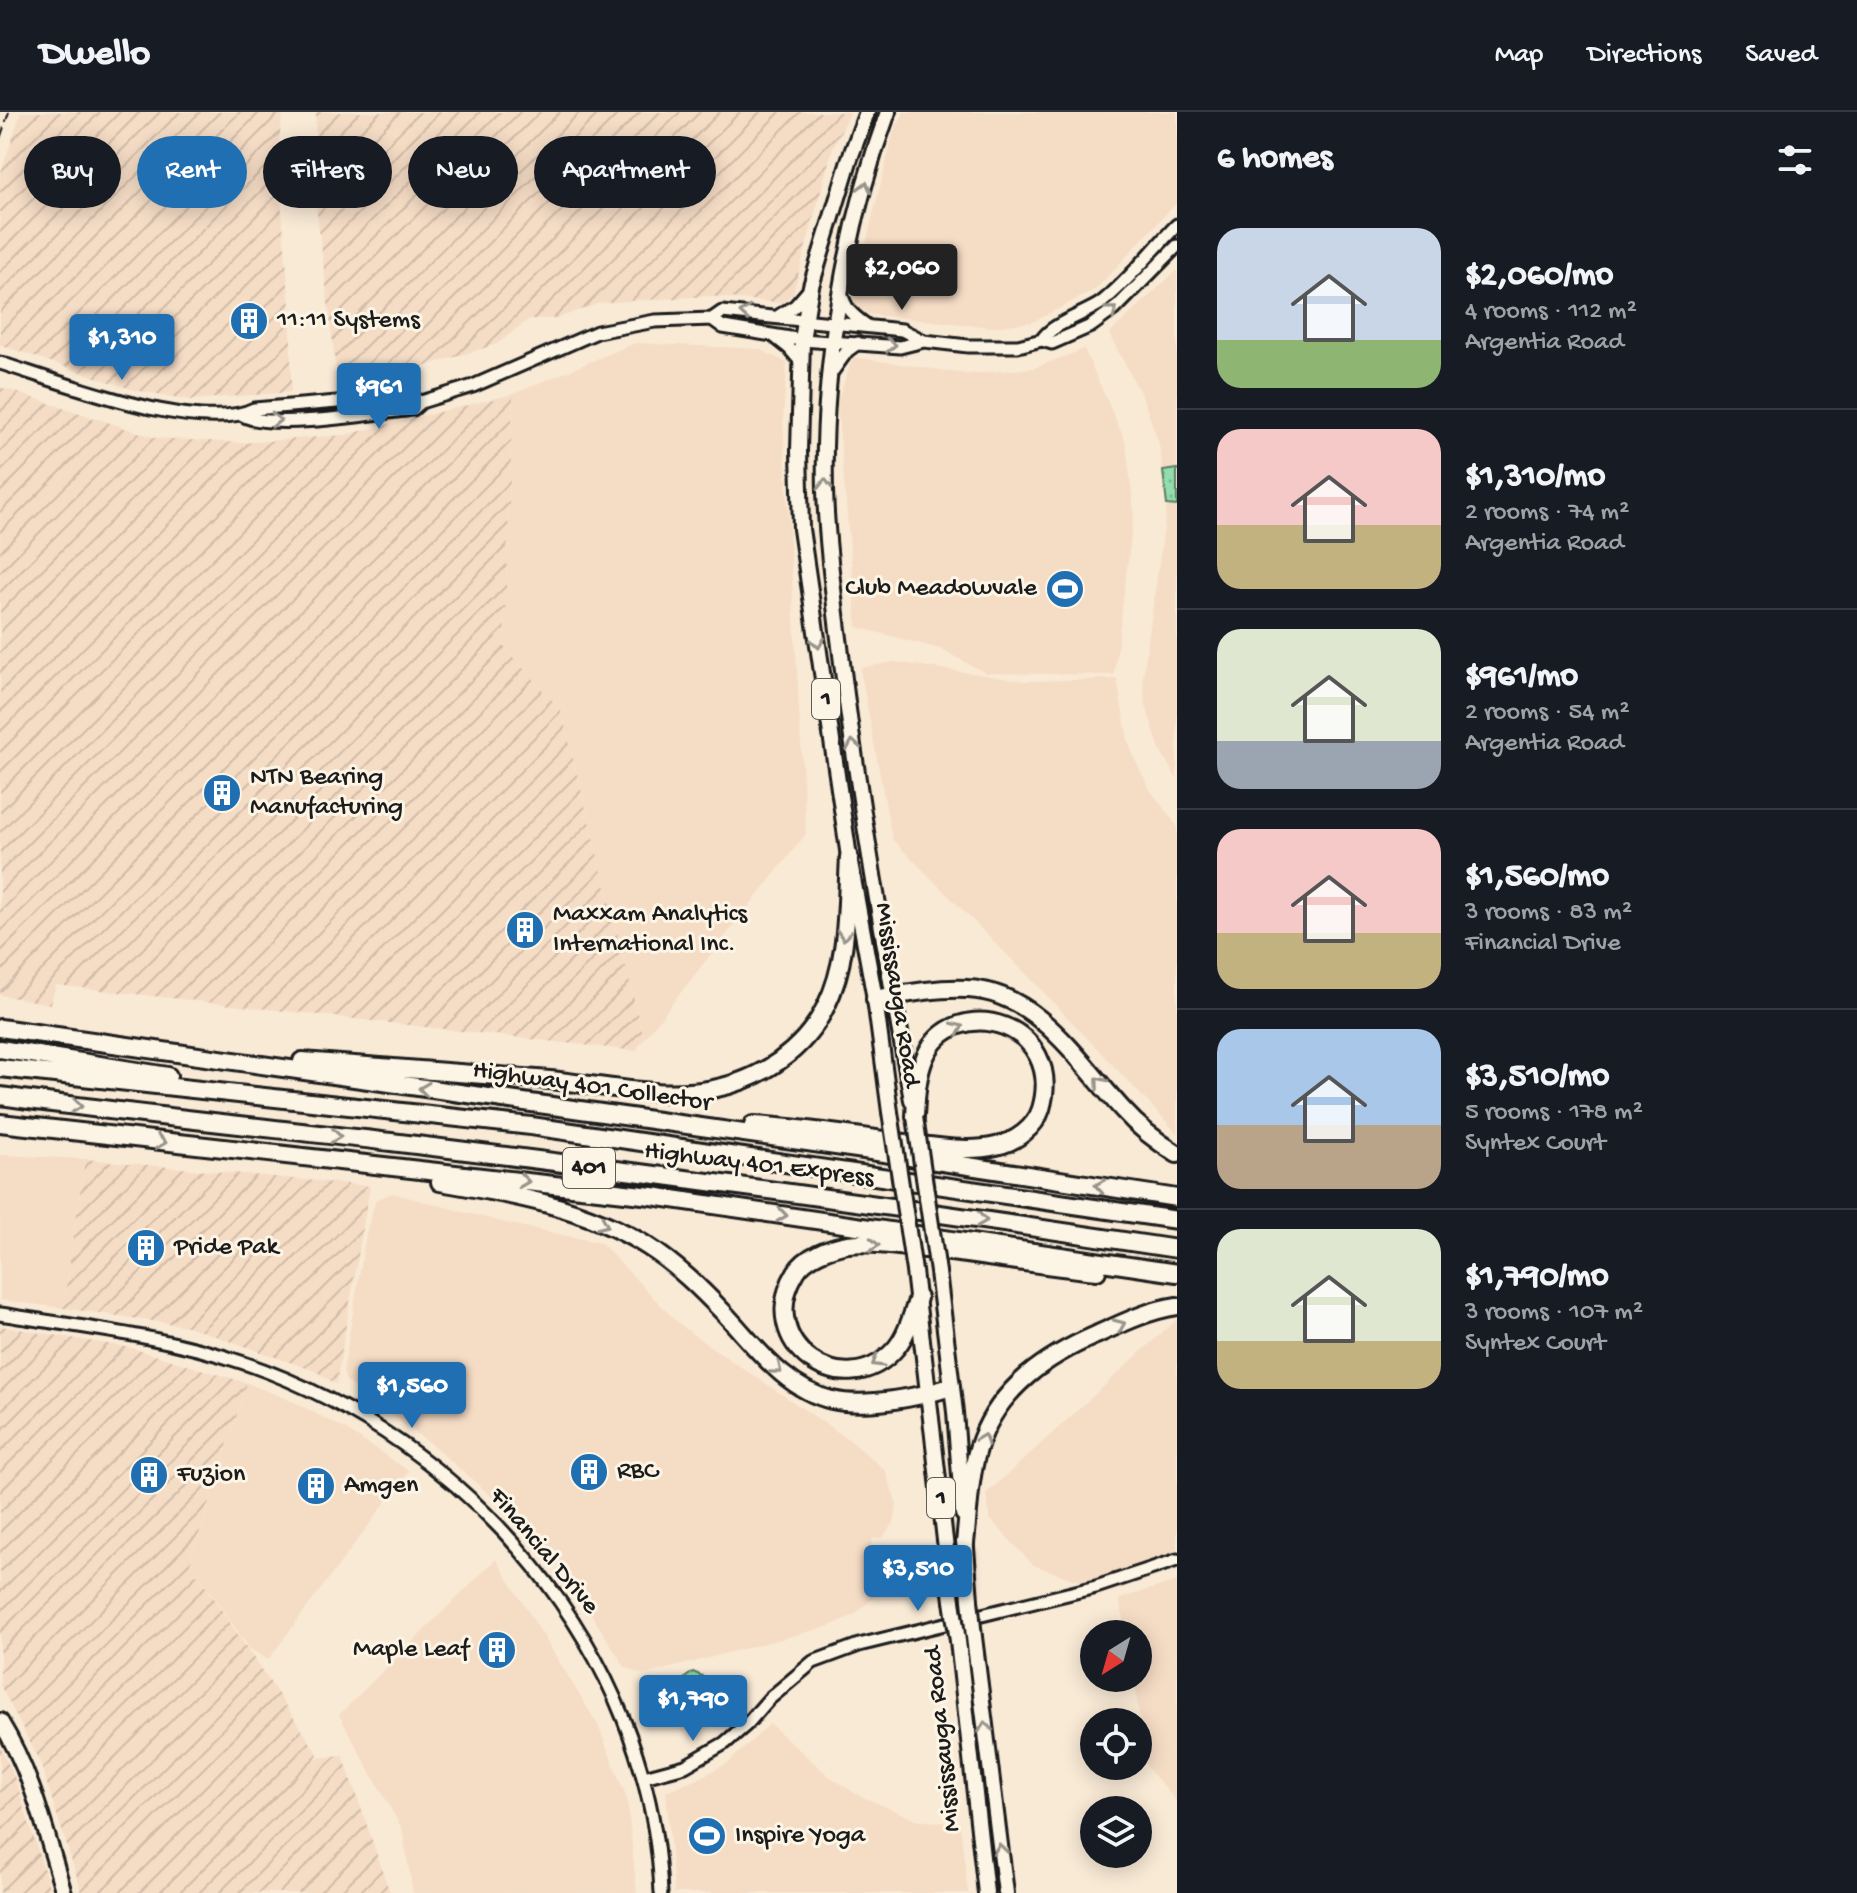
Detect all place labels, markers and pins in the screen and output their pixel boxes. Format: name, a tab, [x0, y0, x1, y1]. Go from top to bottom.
pin: $2,060	[837, 244, 967, 312]
building icon: 11:11 Systems	[228, 300, 270, 342]
place label: 11:11 Systems	[276, 306, 421, 337]
pin: $1,310	[57, 314, 187, 382]
pin: $961	[332, 363, 426, 431]
sports icon: Club Meadowvale	[1044, 568, 1086, 610]
place label: Club Meadowvale	[845, 574, 1038, 605]
place label: NTN Bearing Manufacturing	[250, 763, 403, 824]
building icon: NTN Bearing Manufacturing	[201, 772, 243, 814]
place label: Maxxam Analytics International Inc.	[553, 900, 749, 961]
building icon: Maxxam Analytics International Inc.	[504, 909, 546, 951]
building icon: Pride Pak	[125, 1227, 167, 1269]
place label: Pride Pak	[173, 1233, 281, 1264]
pin: $1,560	[347, 1362, 477, 1430]
building icon: RBC	[568, 1451, 610, 1493]
building icon: Fuzion	[128, 1454, 170, 1496]
place label: RBC	[617, 1457, 660, 1488]
place label: Fuzion	[176, 1460, 246, 1491]
building icon: Amgen	[295, 1465, 337, 1507]
place label: Amgen	[344, 1471, 419, 1502]
pin: $3,510	[853, 1545, 983, 1613]
building icon: Maple Leaf	[476, 1629, 518, 1671]
place label: Maple Leaf	[353, 1635, 471, 1666]
pin: $1,790	[628, 1675, 758, 1743]
sports icon: Inspire Yoga	[686, 1815, 728, 1857]
place label: Inspire Yoga	[735, 1821, 867, 1852]

